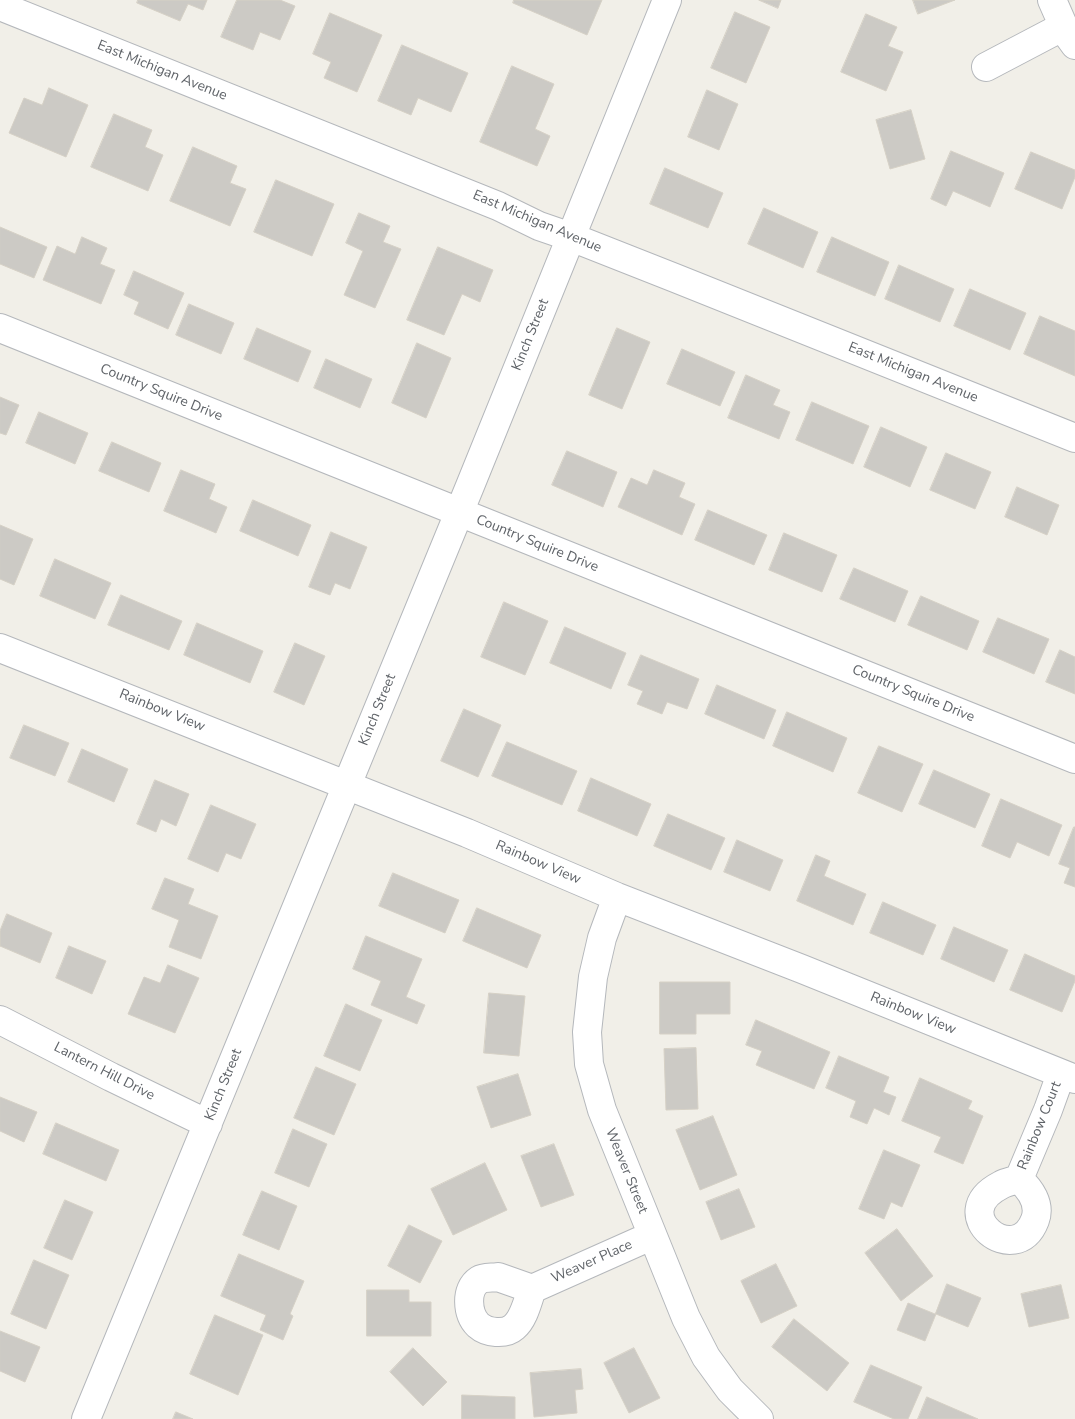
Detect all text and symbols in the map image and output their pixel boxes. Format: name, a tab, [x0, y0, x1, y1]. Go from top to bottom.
street label: East Michigan Avenue	[95, 37, 229, 105]
street label: East Michigan Avenue	[470, 187, 604, 257]
street label: Kinch Street	[509, 297, 553, 373]
street label: East Michigan Avenue	[846, 339, 980, 407]
street label: Country Squire Drive	[97, 361, 225, 425]
street label: Country Squire Drive	[473, 512, 601, 576]
street label: Country Squire Drive	[849, 662, 977, 726]
street label: Kinch Street	[356, 672, 400, 748]
street label: Rainbow View	[117, 686, 207, 736]
street label: Rainbow View	[493, 837, 583, 889]
street label: Rainbow View	[868, 989, 958, 1039]
street label: Lantern Hill Drive	[51, 1039, 157, 1105]
street label: Kinch Street	[202, 1047, 246, 1123]
street label: Rainbow Court	[1015, 1079, 1065, 1173]
street label: Weaver Street	[601, 1126, 651, 1216]
street label: Weaver Place	[549, 1237, 635, 1287]

